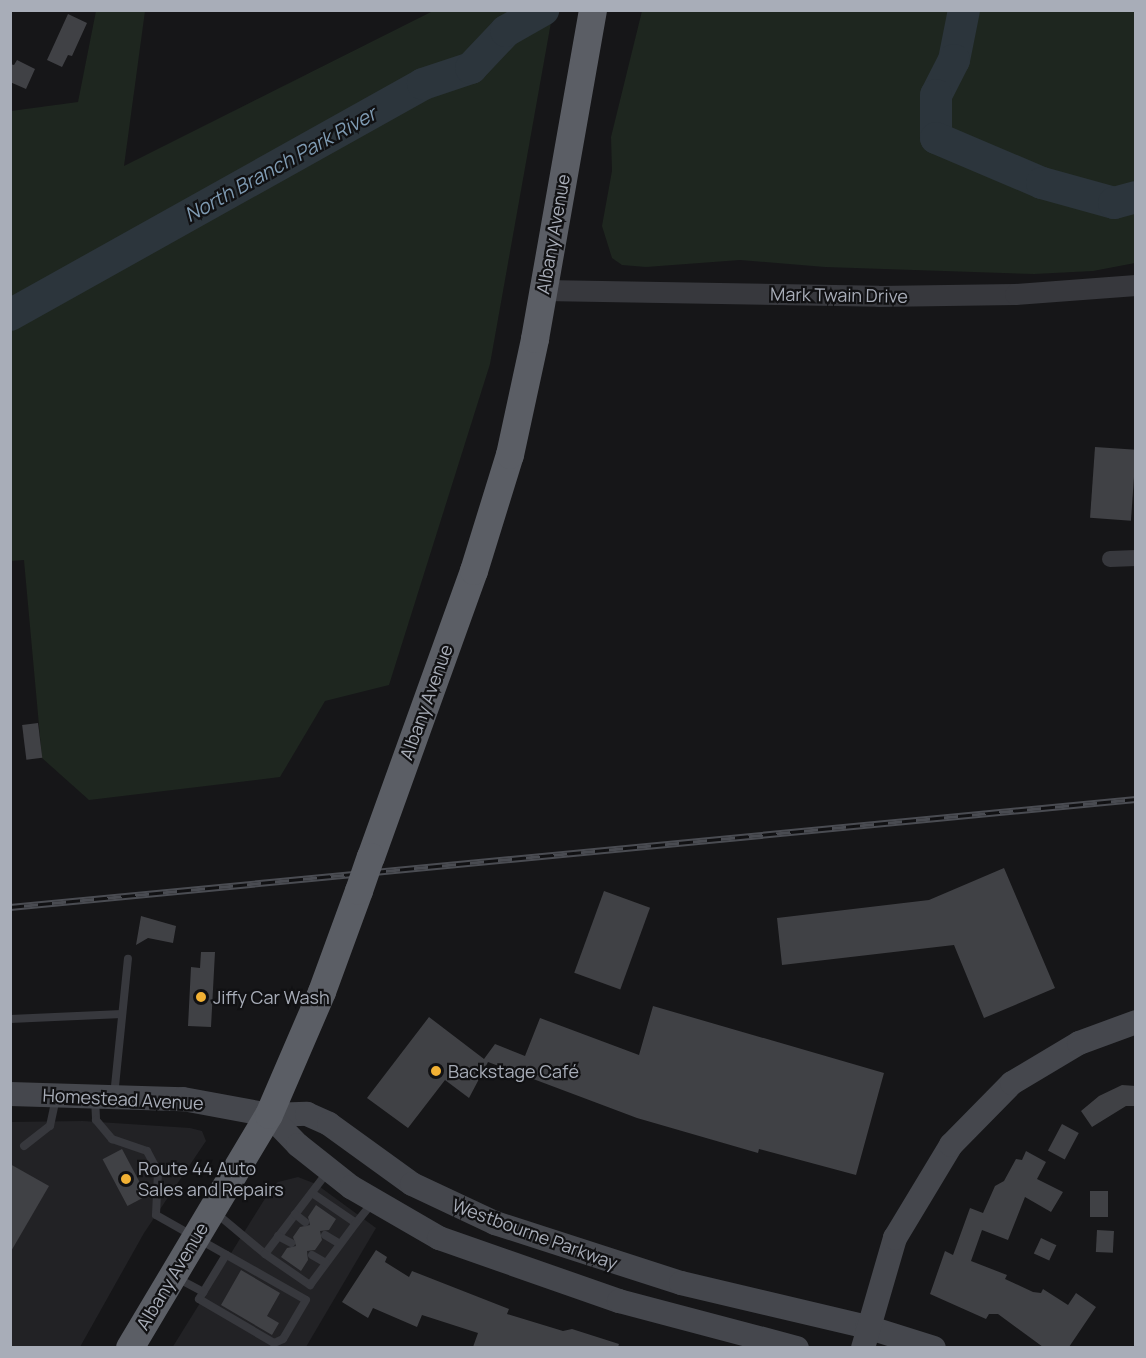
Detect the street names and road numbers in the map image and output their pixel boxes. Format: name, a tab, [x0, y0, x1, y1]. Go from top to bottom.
street label: Albany Avenue	[532, 172, 574, 296]
street label: Mark Twain Drive	[770, 283, 908, 307]
street label: Albany Avenue	[395, 641, 457, 763]
street label: Homestead Avenue	[42, 1084, 204, 1114]
street label: Westbourne Parkway	[449, 1194, 621, 1274]
street label: Albany Avenue	[132, 1218, 212, 1334]

